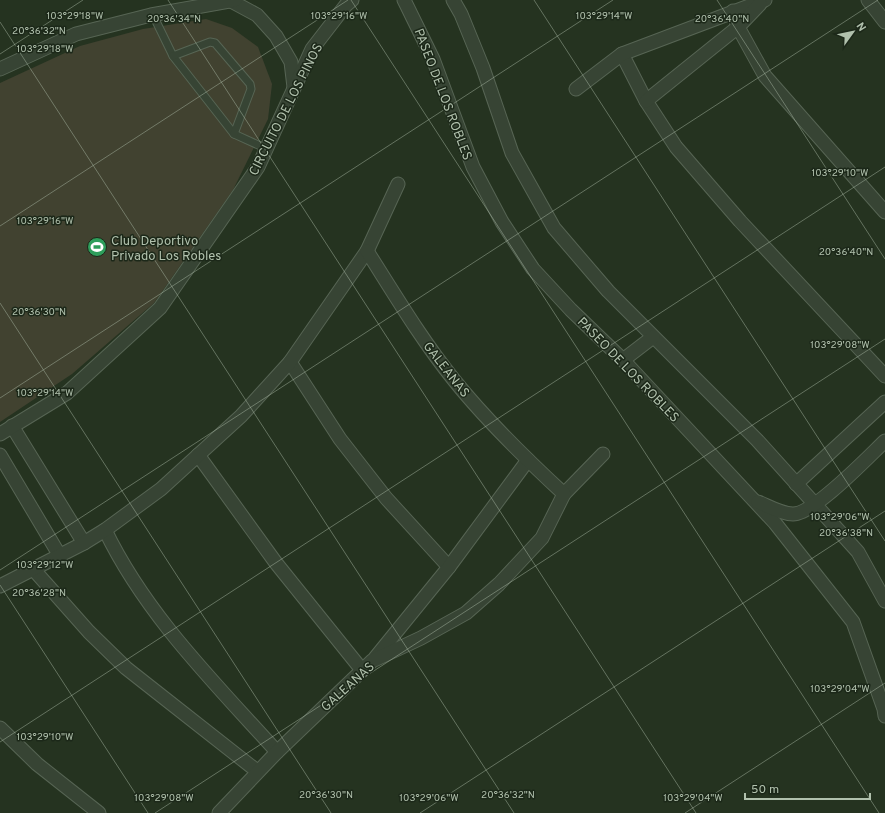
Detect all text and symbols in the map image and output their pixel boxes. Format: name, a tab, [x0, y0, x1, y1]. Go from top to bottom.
text: 103°29'18"W	[47, 10, 103, 23]
text: 103°29'16"W	[311, 10, 367, 23]
text: 103°29'14"W	[576, 10, 632, 23]
north arrow	[833, 12, 873, 52]
text: 20°36'34"N	[147, 13, 201, 26]
text: 20°36'40"N	[695, 13, 749, 26]
text: N	[853, 20, 869, 34]
text: 20°36'32"N	[12, 25, 66, 38]
street label: PASEO DE LOS ROBLES	[410, 27, 475, 163]
street label: CIRCUITO DE LOS PINOS	[246, 41, 327, 179]
text: 103°29'18"W	[17, 43, 73, 56]
text: 103°29'10"W	[811, 167, 869, 180]
text: 103°29'16"W	[17, 215, 73, 228]
place label: Club Deportivo Privado Los Robles	[111, 234, 221, 265]
sports icon: Club Deportivo Privado Los Robles	[86, 236, 108, 258]
text: 20°36'40"N	[819, 246, 873, 259]
text: 20°36'30"N	[12, 306, 66, 319]
street label: PASEO DE LOS ROBLES	[573, 315, 682, 426]
street label: GALEANAS	[419, 339, 472, 401]
text: 103°29'08"W	[810, 339, 870, 352]
text: 103°29'14"W	[17, 387, 73, 400]
text: 103°29'06"W	[810, 511, 870, 524]
text: 20°36'38"N	[819, 527, 873, 540]
text: 103°29'12"W	[17, 559, 73, 572]
text: 20°36'28"N	[12, 587, 66, 600]
street label: GALEANAS	[318, 659, 378, 716]
text: 103°29'04"W	[810, 683, 870, 696]
text: 103°29'10"W	[16, 731, 74, 744]
scale bar	[745, 775, 870, 801]
text: 50 m	[751, 782, 779, 798]
text: 20°36'30"N	[299, 789, 353, 802]
text: 20°36'32"N	[481, 789, 535, 802]
text: 103°29'08"W	[134, 792, 194, 805]
text: 103°29'06"W	[399, 792, 459, 805]
text: 103°29'04"W	[663, 792, 723, 805]

